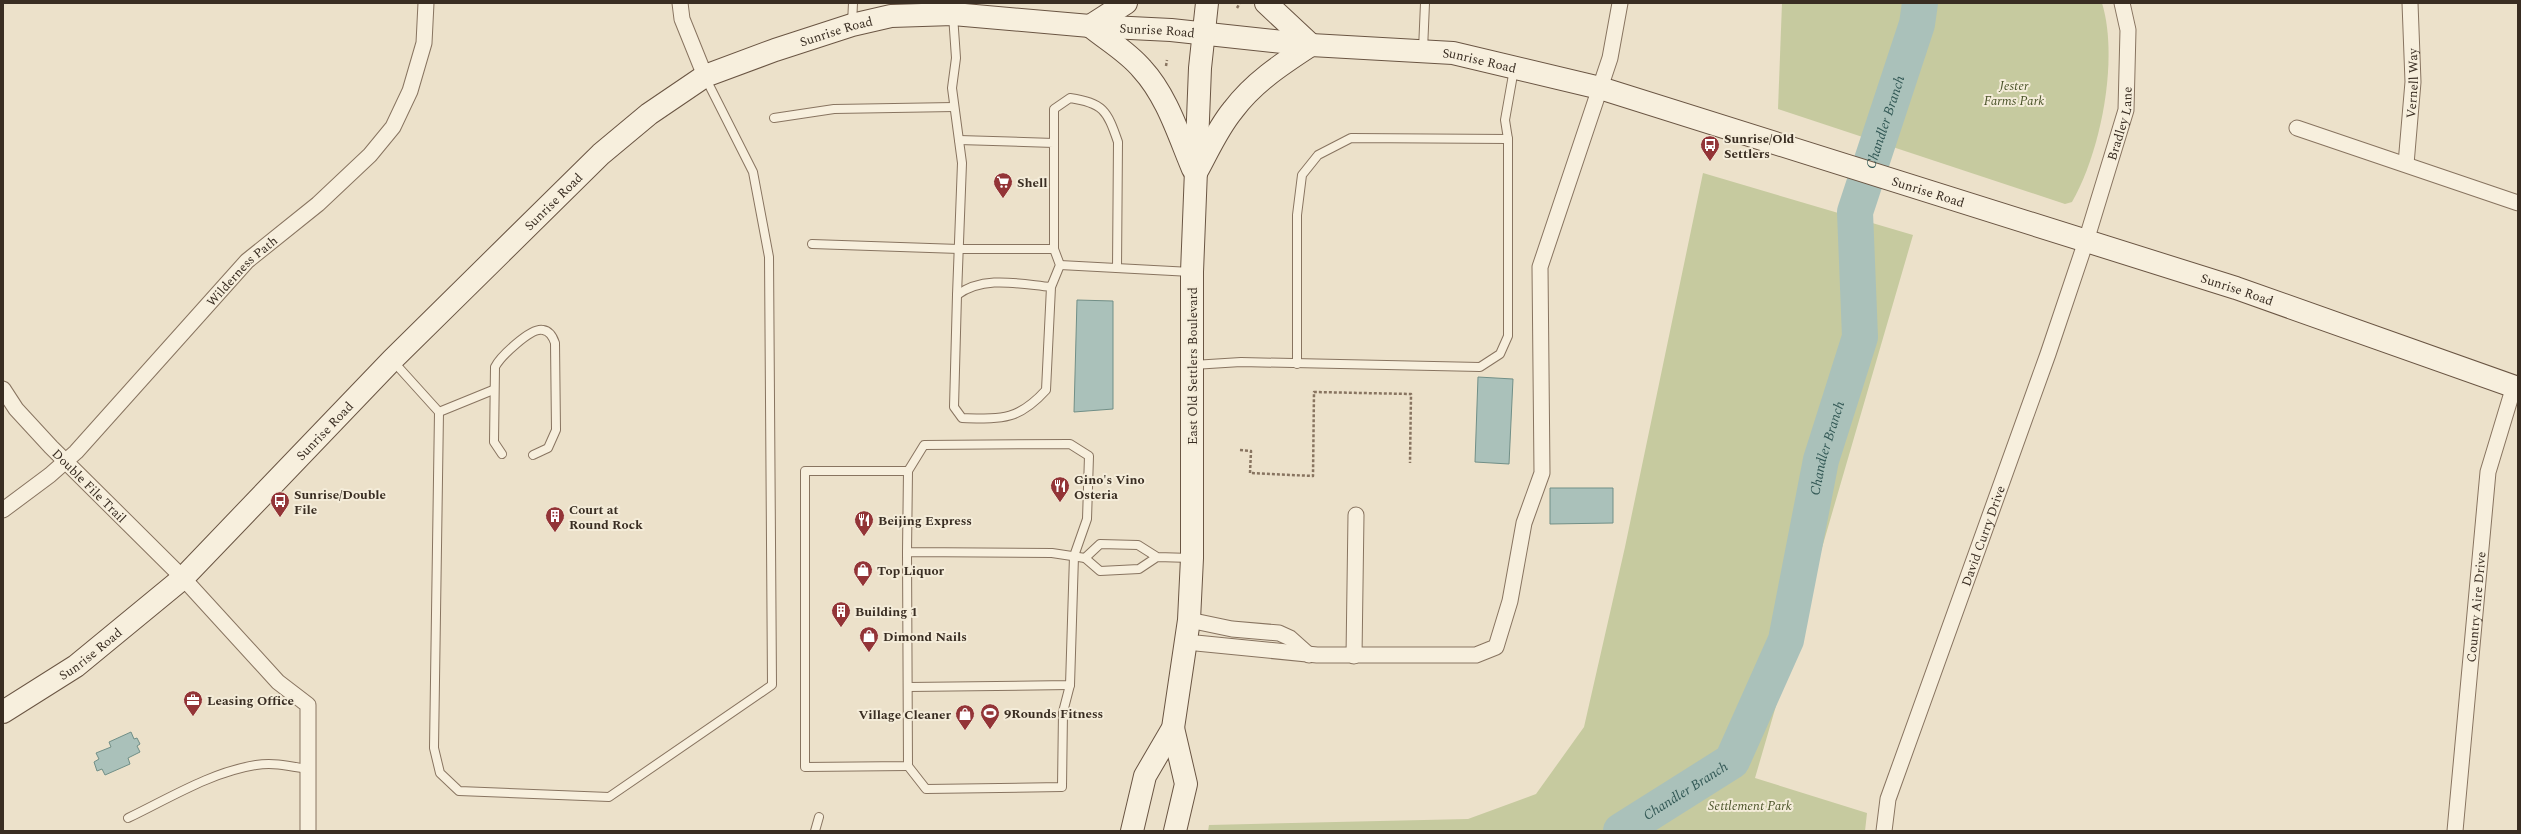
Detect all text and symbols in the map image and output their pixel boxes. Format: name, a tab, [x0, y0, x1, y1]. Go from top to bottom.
street label: Sunrise Road	[797, 12, 875, 52]
street label: Sunrise Road	[1119, 18, 1196, 43]
street label: Sunrise Road	[1442, 43, 1518, 79]
street label: Vernell Way	[2401, 47, 2424, 119]
water label: Chandler Branch	[1860, 73, 1910, 172]
park label: Jester Farms Park	[1984, 76, 2044, 111]
street label: Bradley Lane	[2102, 86, 2138, 163]
place label: Sunrise/Old Settlers	[1724, 129, 1795, 164]
bus stop icon: Sunrise/Old Settlers	[1699, 134, 1721, 162]
street label: Sunrise Road	[520, 168, 588, 236]
supermarket icon: Shell	[992, 171, 1014, 199]
street label: Sunrise Road	[1889, 171, 1967, 213]
place label: Shell	[1017, 173, 1047, 193]
street label: Wilderness Path	[202, 231, 283, 311]
street label: Sunrise Road	[2198, 269, 2276, 311]
street label: East Old Settlers Boulevard	[1183, 287, 1203, 445]
street label: Sunrise Road	[292, 397, 358, 465]
water label: Chandler Branch	[1804, 398, 1850, 497]
street label: Double File Trail	[47, 444, 131, 528]
place label: Gino's Vino Osteria	[1074, 470, 1145, 505]
restaurant icon: Gino's Vino Osteria	[1049, 475, 1071, 503]
street label: David Curry Drive	[1956, 483, 2011, 589]
place label: Sunrise/Double File	[294, 485, 386, 520]
bus stop icon: Sunrise/Double File	[269, 490, 291, 518]
place label: Court at Round Rock	[569, 500, 643, 535]
building icon: Court at Round Rock	[544, 505, 566, 533]
restaurant icon: Beijing Express	[853, 509, 875, 537]
place label: Beijing Express	[878, 511, 972, 531]
street label: Country Aire Drive	[2462, 551, 2492, 663]
shop icon: Top Liquor	[852, 559, 874, 587]
place label: Top Liquor	[877, 561, 944, 581]
building icon: Building 1	[830, 600, 852, 628]
place label: Building 1	[855, 602, 918, 622]
street label: Sunrise Road	[55, 623, 127, 685]
shop icon: Dimond Nails	[858, 625, 880, 653]
place label: Dimond Nails	[883, 627, 967, 647]
office icon: Leasing Office	[182, 689, 204, 717]
place label: Leasing Office	[207, 691, 294, 711]
sports icon: 9Rounds Fitness	[979, 702, 1001, 730]
shop icon: Village Cleaner	[954, 703, 976, 731]
place label: 9Rounds Fitness	[1004, 704, 1103, 724]
place label: Village Cleaner	[858, 705, 951, 725]
water label: Chandler Branch	[1639, 756, 1732, 826]
park label: Settlement Park	[1708, 796, 1792, 816]

